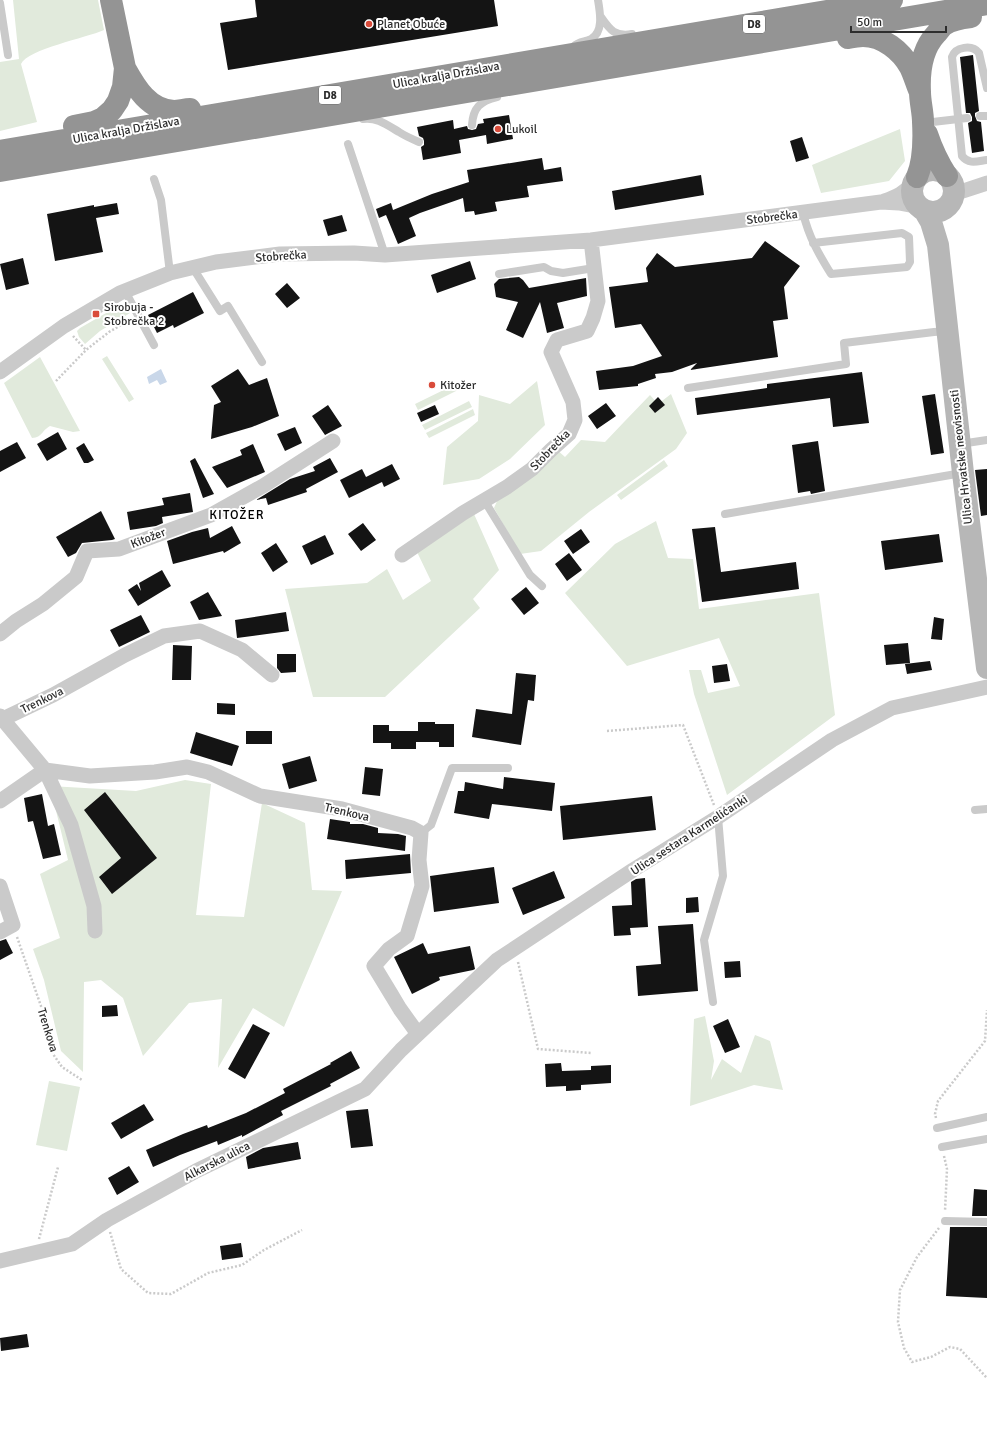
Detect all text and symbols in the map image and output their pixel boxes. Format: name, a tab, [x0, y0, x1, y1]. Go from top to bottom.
scale bar	[851, 8, 946, 34]
road number: D8	[743, 15, 765, 33]
text: 50 m	[857, 15, 882, 30]
place label: Planet Obuće	[377, 17, 445, 32]
marker: Planet Obuće	[364, 19, 374, 29]
street label: Ulica kralja Držislava	[392, 59, 501, 92]
road number: D8	[319, 86, 341, 104]
street label: Ulica kralja Držislava	[72, 114, 181, 147]
place label: Lukoil	[506, 122, 538, 137]
marker: Lukoil	[493, 124, 503, 134]
street label: Stobrečka	[746, 207, 798, 228]
street label: Stobrečka	[255, 247, 307, 266]
place label: Sirobuja - Stobrečka 2	[104, 300, 164, 329]
marker: Sirobuja - Stobrečka 2	[91, 309, 101, 319]
place label: Kitožer	[440, 378, 477, 393]
marker: Kitožer	[427, 380, 437, 390]
street label: Ulica Hrvatske neovisnosti	[947, 389, 976, 525]
street label: Stobrečka	[527, 427, 574, 474]
district label: KITOŽER	[209, 506, 265, 523]
street label: Kitožer	[129, 525, 168, 552]
street label: Trenkova	[18, 684, 66, 717]
street label: Ulica sestara Karmelićanki	[628, 792, 751, 879]
street label: Trenkova	[323, 800, 371, 825]
street label: Trenkova	[34, 1006, 61, 1054]
street label: Alkarska ulica	[182, 1138, 253, 1185]

